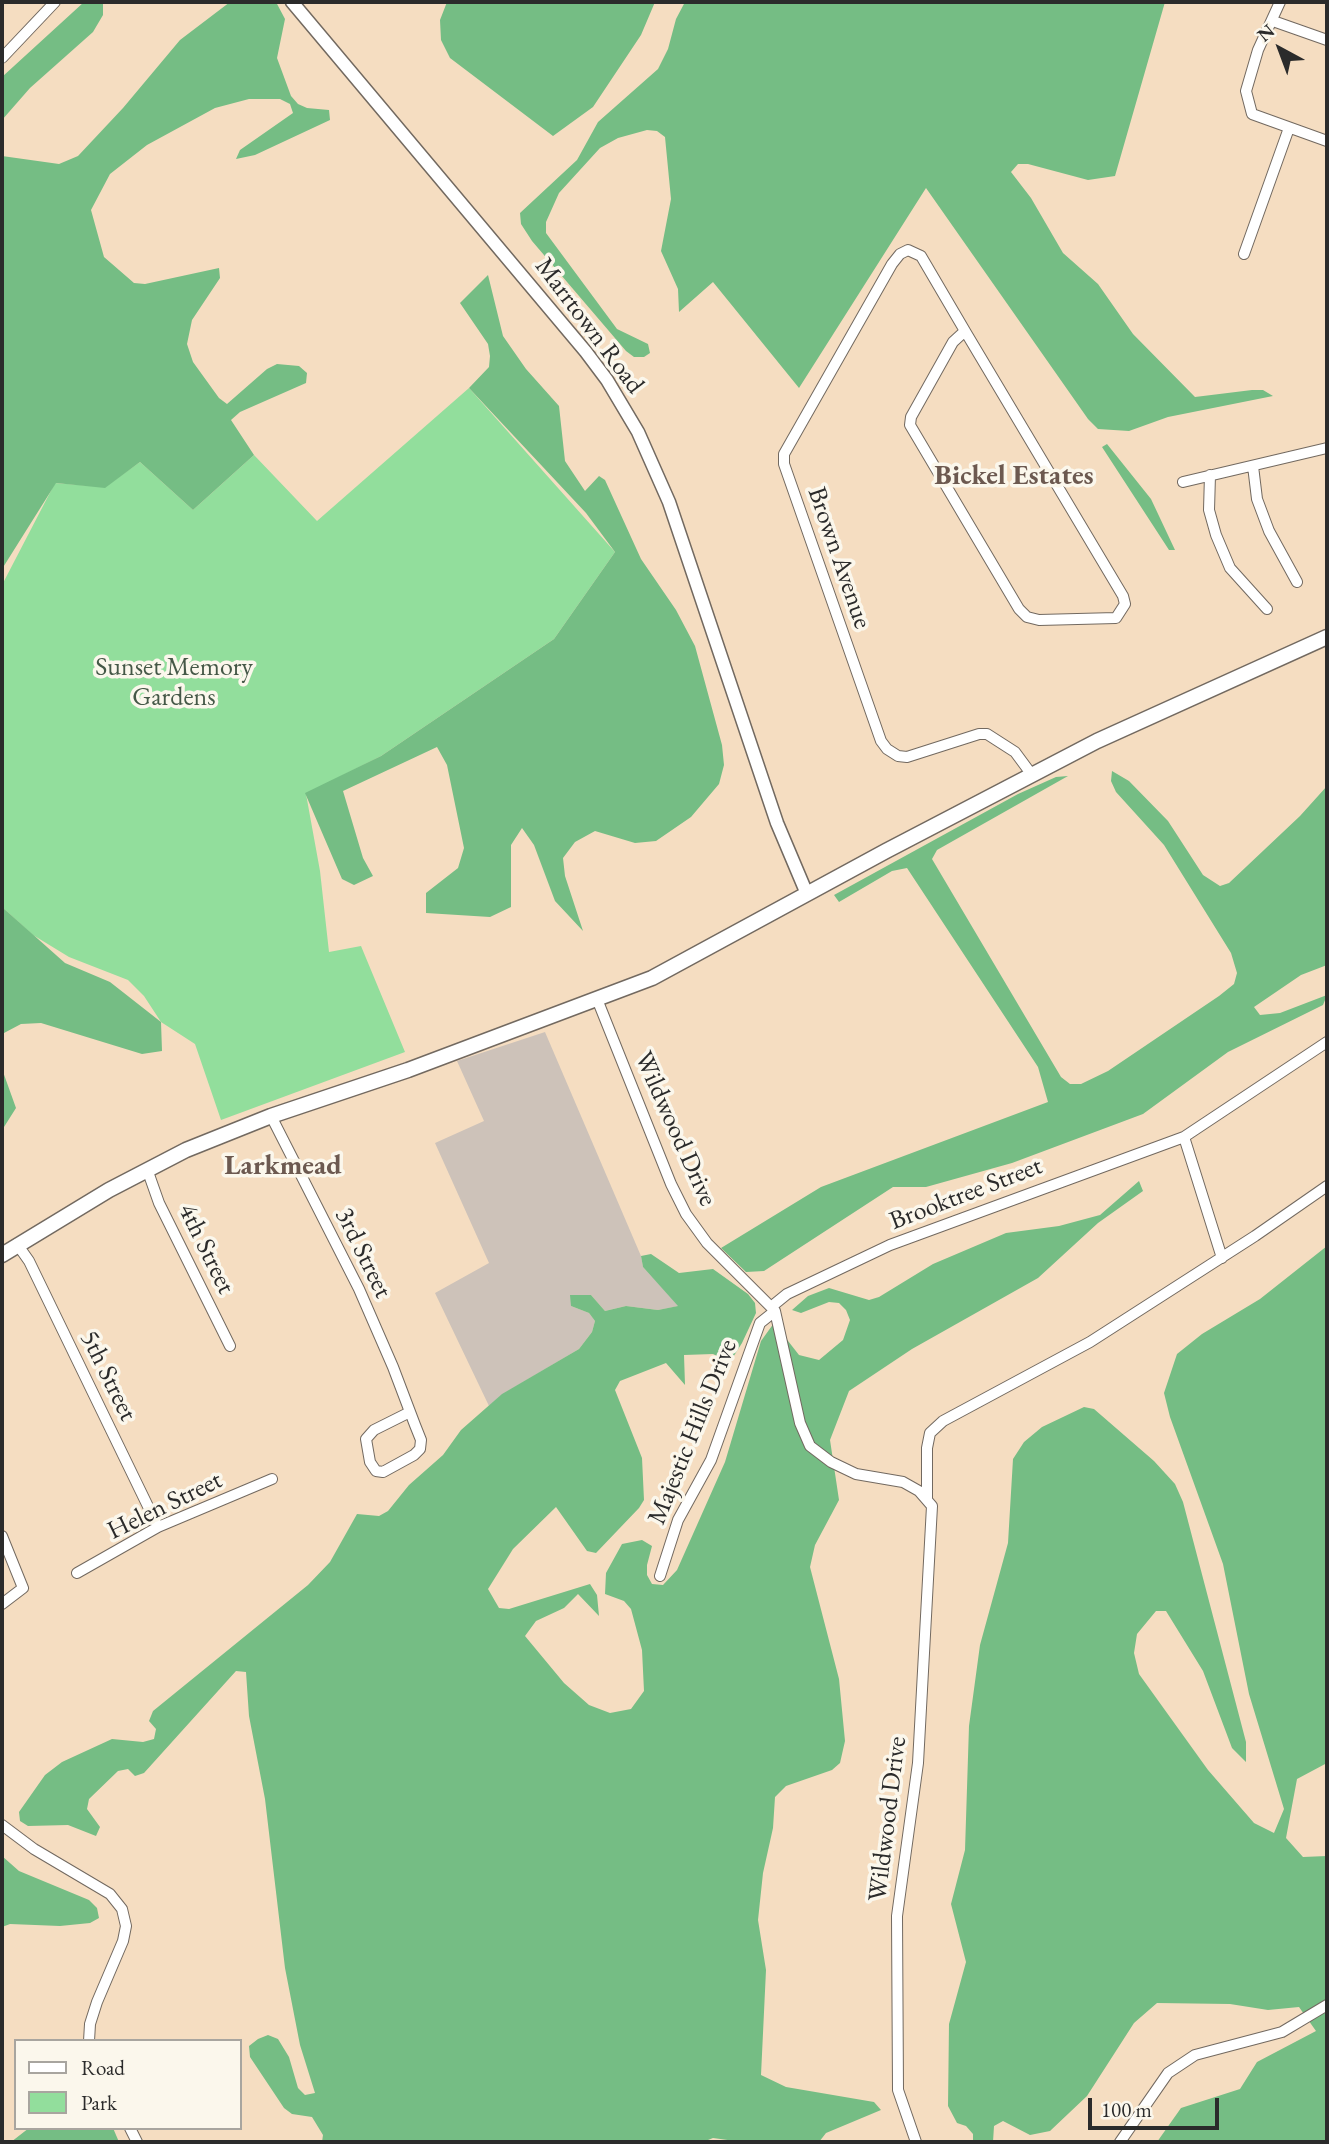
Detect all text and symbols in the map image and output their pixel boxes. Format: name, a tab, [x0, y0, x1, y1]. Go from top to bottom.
north arrow	[1245, 14, 1315, 84]
text: N	[1252, 18, 1280, 47]
street label: Marrtown Road	[528, 252, 650, 400]
district label: Bickel Estates	[934, 459, 1094, 493]
street label: Brown Avenue	[800, 483, 878, 633]
park label: Sunset Memory Gardens	[95, 652, 253, 714]
street label: Wildwood Drive	[627, 1047, 723, 1211]
district label: Larkmead	[224, 1149, 342, 1183]
street label: Brooktree Street	[885, 1151, 1047, 1237]
street label: 4th Street	[171, 1199, 241, 1299]
street label: 3rd Street	[328, 1203, 398, 1303]
street label: 5th Street	[73, 1326, 143, 1426]
street label: Majestic Hills Drive	[642, 1335, 744, 1529]
street label: Helen Street	[103, 1465, 227, 1547]
street label: Wildwood Drive	[862, 1735, 914, 1903]
legend	[14, 2039, 242, 2130]
text: Road	[81, 2054, 125, 2081]
scale bar	[1091, 2084, 1222, 2128]
text: Park	[81, 2089, 117, 2116]
text: 100 m	[1101, 2096, 1152, 2123]

